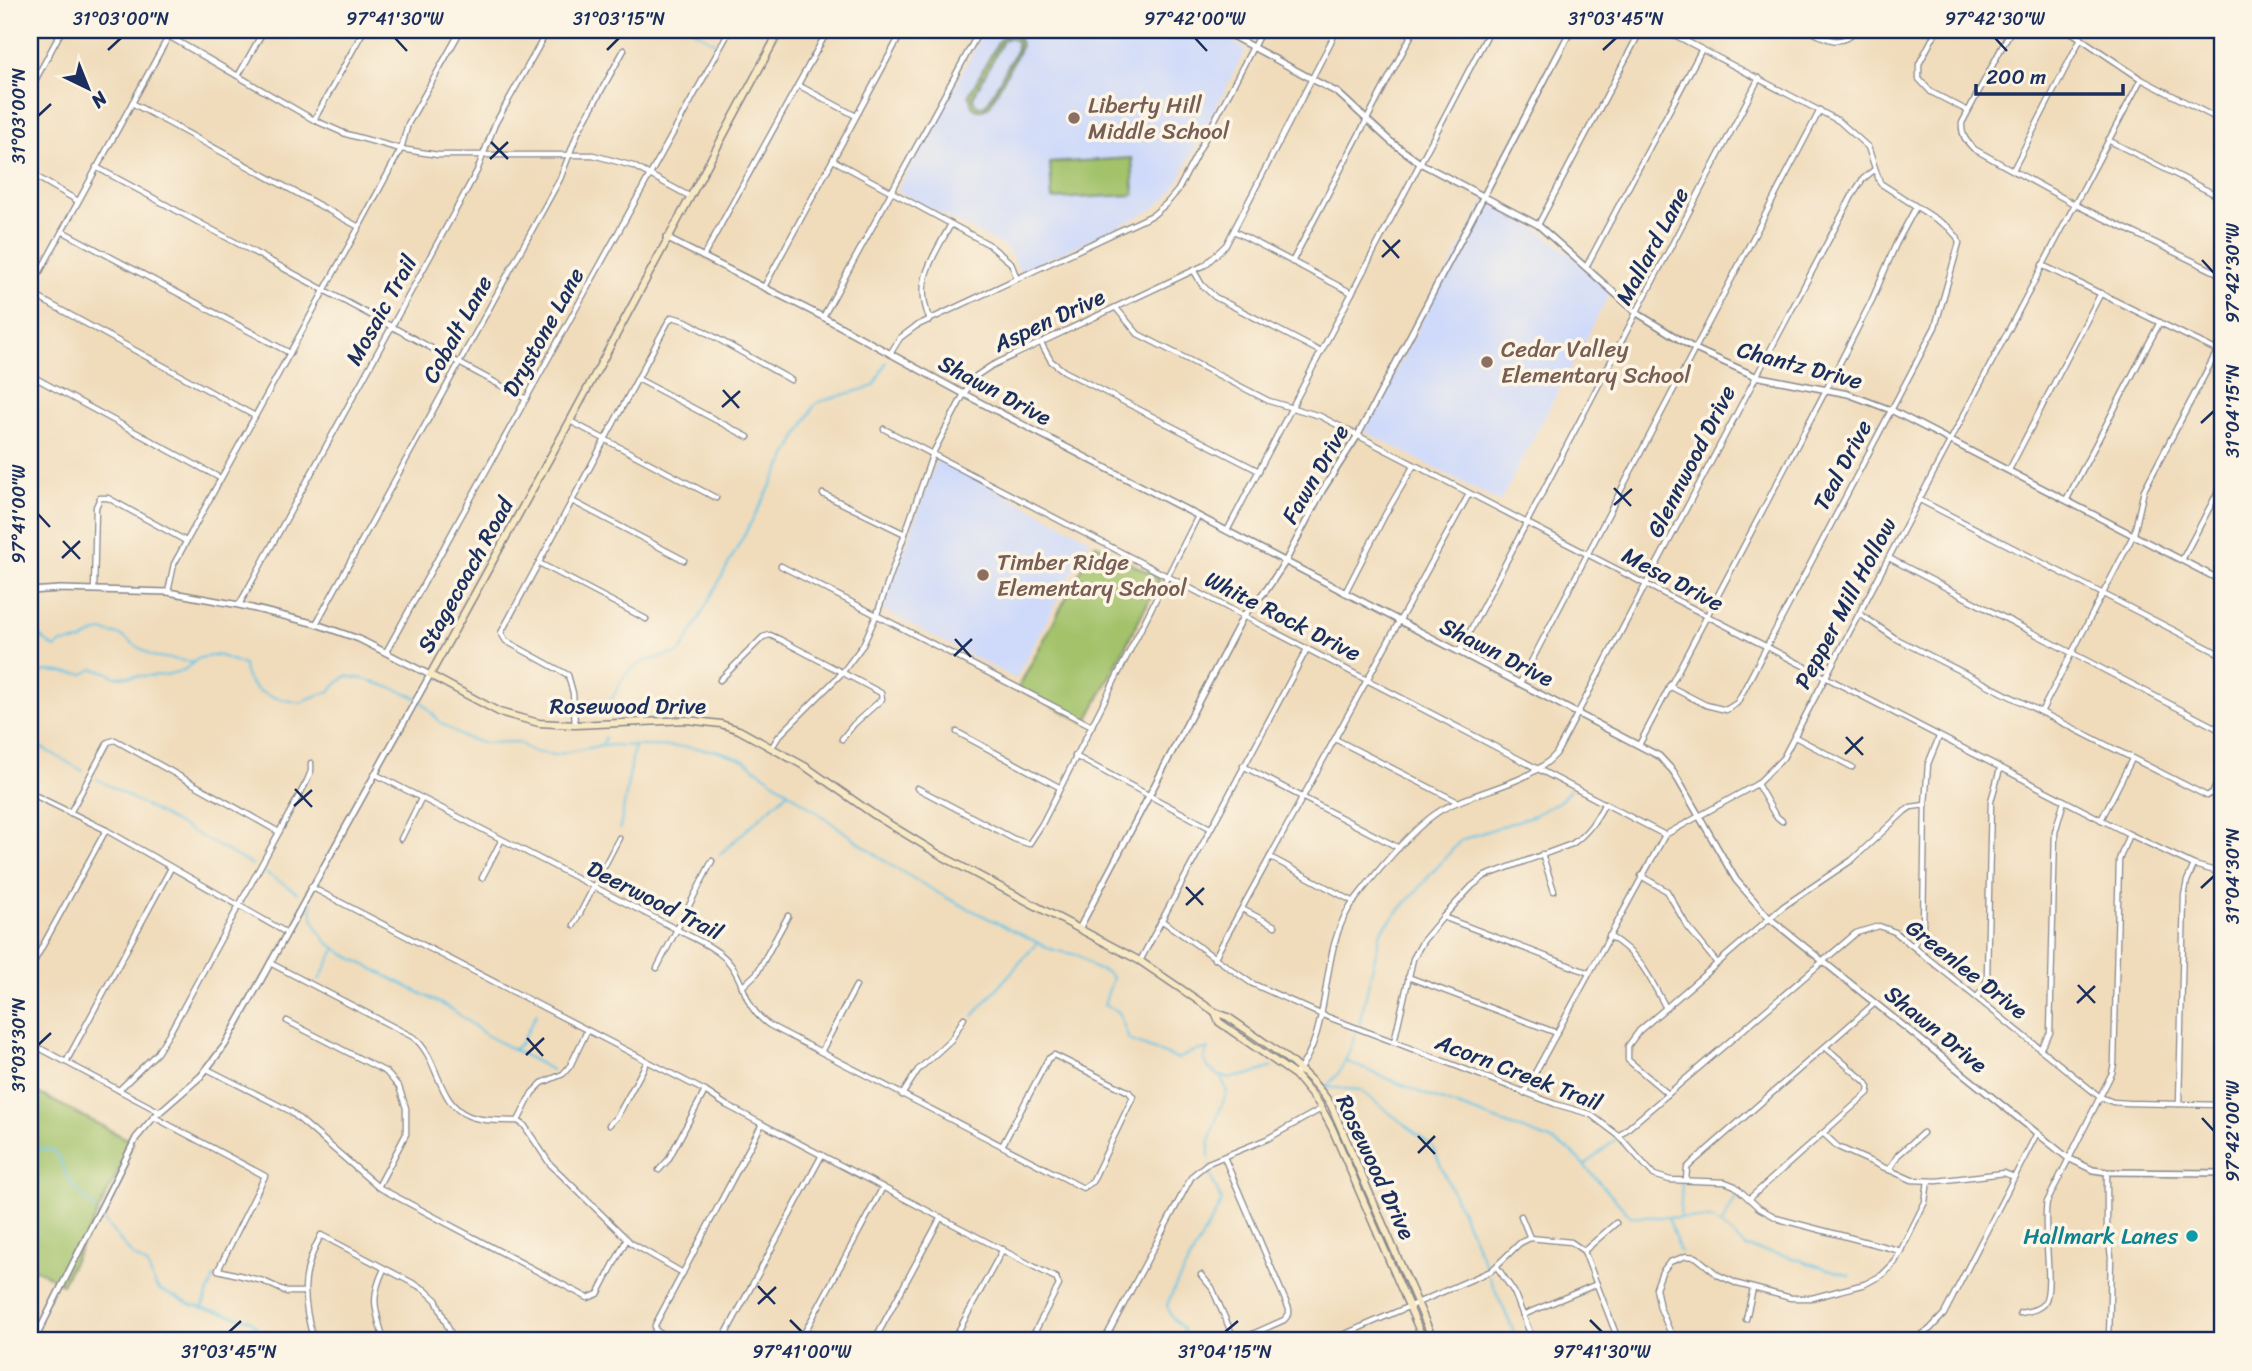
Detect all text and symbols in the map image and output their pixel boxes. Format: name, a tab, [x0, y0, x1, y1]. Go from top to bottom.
text: 31°03'00"N	[73, 3, 169, 35]
text: 97°41'30"W	[346, 3, 445, 35]
text: 31°03'15"N	[573, 3, 665, 35]
text: 97°42'00"W	[1144, 3, 1247, 35]
text: 31°03'45"N	[1568, 3, 1664, 35]
text: 97°42'30"W	[1945, 3, 2046, 35]
north arrow	[52, 52, 122, 122]
scale bar	[1976, 52, 2122, 96]
text: 200 m	[1986, 58, 2046, 96]
text: 31°03'00"N	[3, 68, 35, 164]
text: N	[83, 83, 116, 117]
place label: Liberty Hill Middle School	[1088, 85, 1230, 152]
marker: Liberty Hill Middle School	[1066, 110, 1082, 126]
street label: Mallard Lane	[1604, 180, 1701, 313]
text: 97°42'30"W	[2217, 222, 2249, 323]
street label: Mosaic Trail	[334, 247, 429, 373]
street label: Drystone Lane	[491, 260, 596, 405]
street label: Cobalt Lane	[411, 267, 504, 391]
street label: Aspen Drive	[986, 277, 1112, 365]
place label: Cedar Valley Elementary School	[1501, 329, 1691, 396]
street label: Chantz Drive	[1732, 329, 1867, 402]
street label: Shawn Drive	[931, 343, 1059, 438]
marker: Cedar Valley Elementary School	[1479, 354, 1495, 370]
text: 31°04'15"N	[2217, 364, 2249, 458]
street label: Glennwood Drive	[1635, 378, 1748, 545]
street label: Teal Drive	[1801, 412, 1884, 518]
street label: Fawn Drive	[1270, 417, 1361, 532]
text: 97°41'00"W	[3, 463, 35, 563]
street label: Stagecoach Road	[406, 488, 526, 661]
street label: Pepper Mill Hollow	[1783, 510, 1908, 697]
street label: Mesa Drive	[1614, 535, 1731, 624]
place label: Timber Ridge Elementary School	[997, 542, 1187, 609]
street label: White Rock Drive	[1197, 559, 1368, 674]
marker: Timber Ridge Elementary School	[975, 567, 991, 583]
street label: Shawn Drive	[1432, 606, 1561, 699]
street label: Rosewood Drive	[550, 686, 706, 727]
text: 31°04'30"N	[2217, 828, 2249, 924]
street label: Deerwood Trail	[579, 848, 731, 953]
street label: Greenlee Drive	[1896, 908, 2037, 1031]
street label: Shawn Drive	[1875, 975, 1997, 1084]
text: 31°03'30"N	[3, 997, 35, 1092]
street label: Acorn Creek Trail	[1429, 1021, 1609, 1123]
text: 97°42'00"W	[2217, 1079, 2249, 1182]
street label: Rosewood Drive	[1324, 1088, 1427, 1247]
place label: Hallmark Lanes	[2023, 1216, 2178, 1257]
marker: Hallmark Lanes	[2184, 1228, 2200, 1244]
text: 31°03'45"N	[181, 1336, 277, 1368]
text: 97°41'00"W	[753, 1336, 853, 1368]
text: 31°04'15"N	[1178, 1336, 1272, 1368]
text: 97°41'30"W	[1553, 1336, 1652, 1368]

